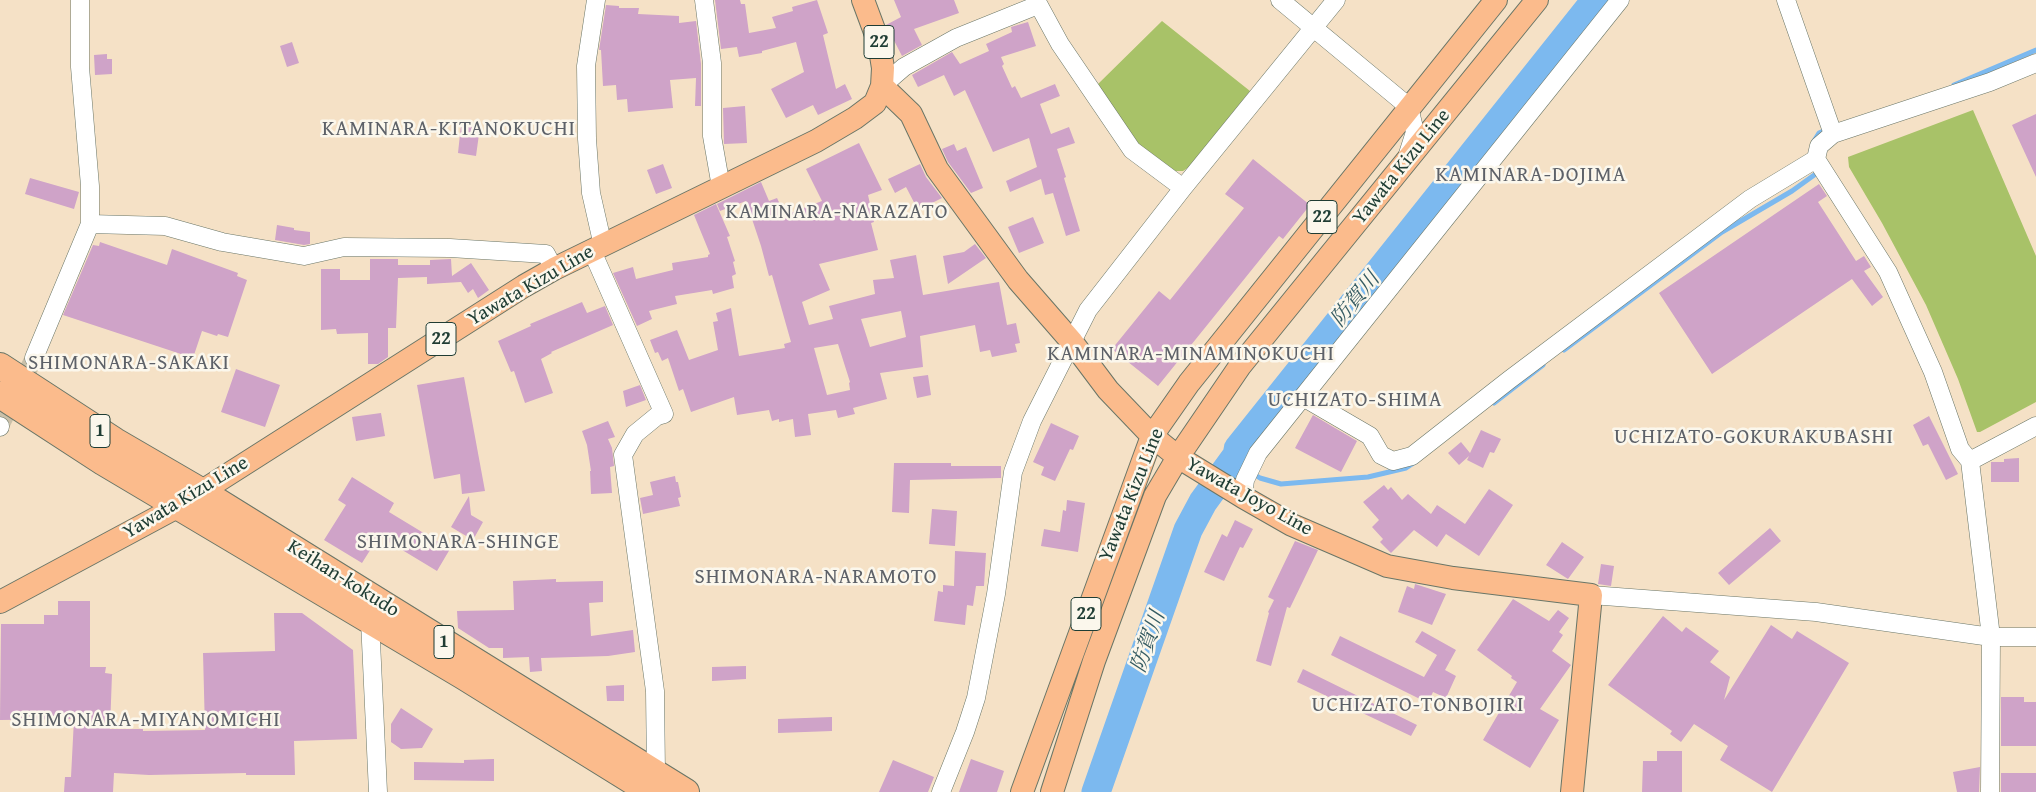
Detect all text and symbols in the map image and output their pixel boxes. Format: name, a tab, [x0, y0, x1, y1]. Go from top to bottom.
road number: 22	[864, 26, 894, 58]
street label: Yawata Kizu Line	[1348, 104, 1456, 230]
district label: KAMINARA-KITANOKUCHI	[319, 117, 579, 143]
district label: KAMINARA-DOJIMA	[1434, 163, 1628, 189]
district label: KAMINARA-NARAZATO	[723, 200, 951, 226]
road number: 22	[1307, 200, 1337, 233]
street label: Yawata Kizu Line	[464, 240, 598, 332]
water label: 防賀川	[1326, 268, 1386, 332]
road number: 22	[426, 322, 456, 356]
district label: KAMINARA-MINAMINOKUCHI	[1044, 342, 1338, 368]
district label: SHIMONARA-SAKAKI	[26, 351, 232, 377]
district label: UCHIZATO-SHIMA	[1266, 388, 1444, 414]
road number: 1	[90, 414, 110, 448]
street label: Yawata Kizu Line	[1094, 425, 1170, 565]
district label: UCHIZATO-GOKURAKUBASHI	[1611, 425, 1897, 451]
street label: Yawata Kizu Line	[119, 451, 253, 545]
street label: Yawata Joyo Line	[1182, 452, 1316, 542]
district label: SHIMONARA-SHINGE	[355, 530, 561, 556]
street label: Keihan-kokudo	[283, 535, 403, 623]
district label: SHIMONARA-NARAMOTO	[692, 565, 940, 591]
road number: 22	[1071, 598, 1101, 630]
water label: 防賀川	[1127, 608, 1171, 676]
road number: 1	[434, 626, 454, 659]
district label: UCHIZATO-TONBOJIRI	[1309, 693, 1527, 719]
district label: SHIMONARA-MIYANOMICHI	[9, 708, 283, 734]

